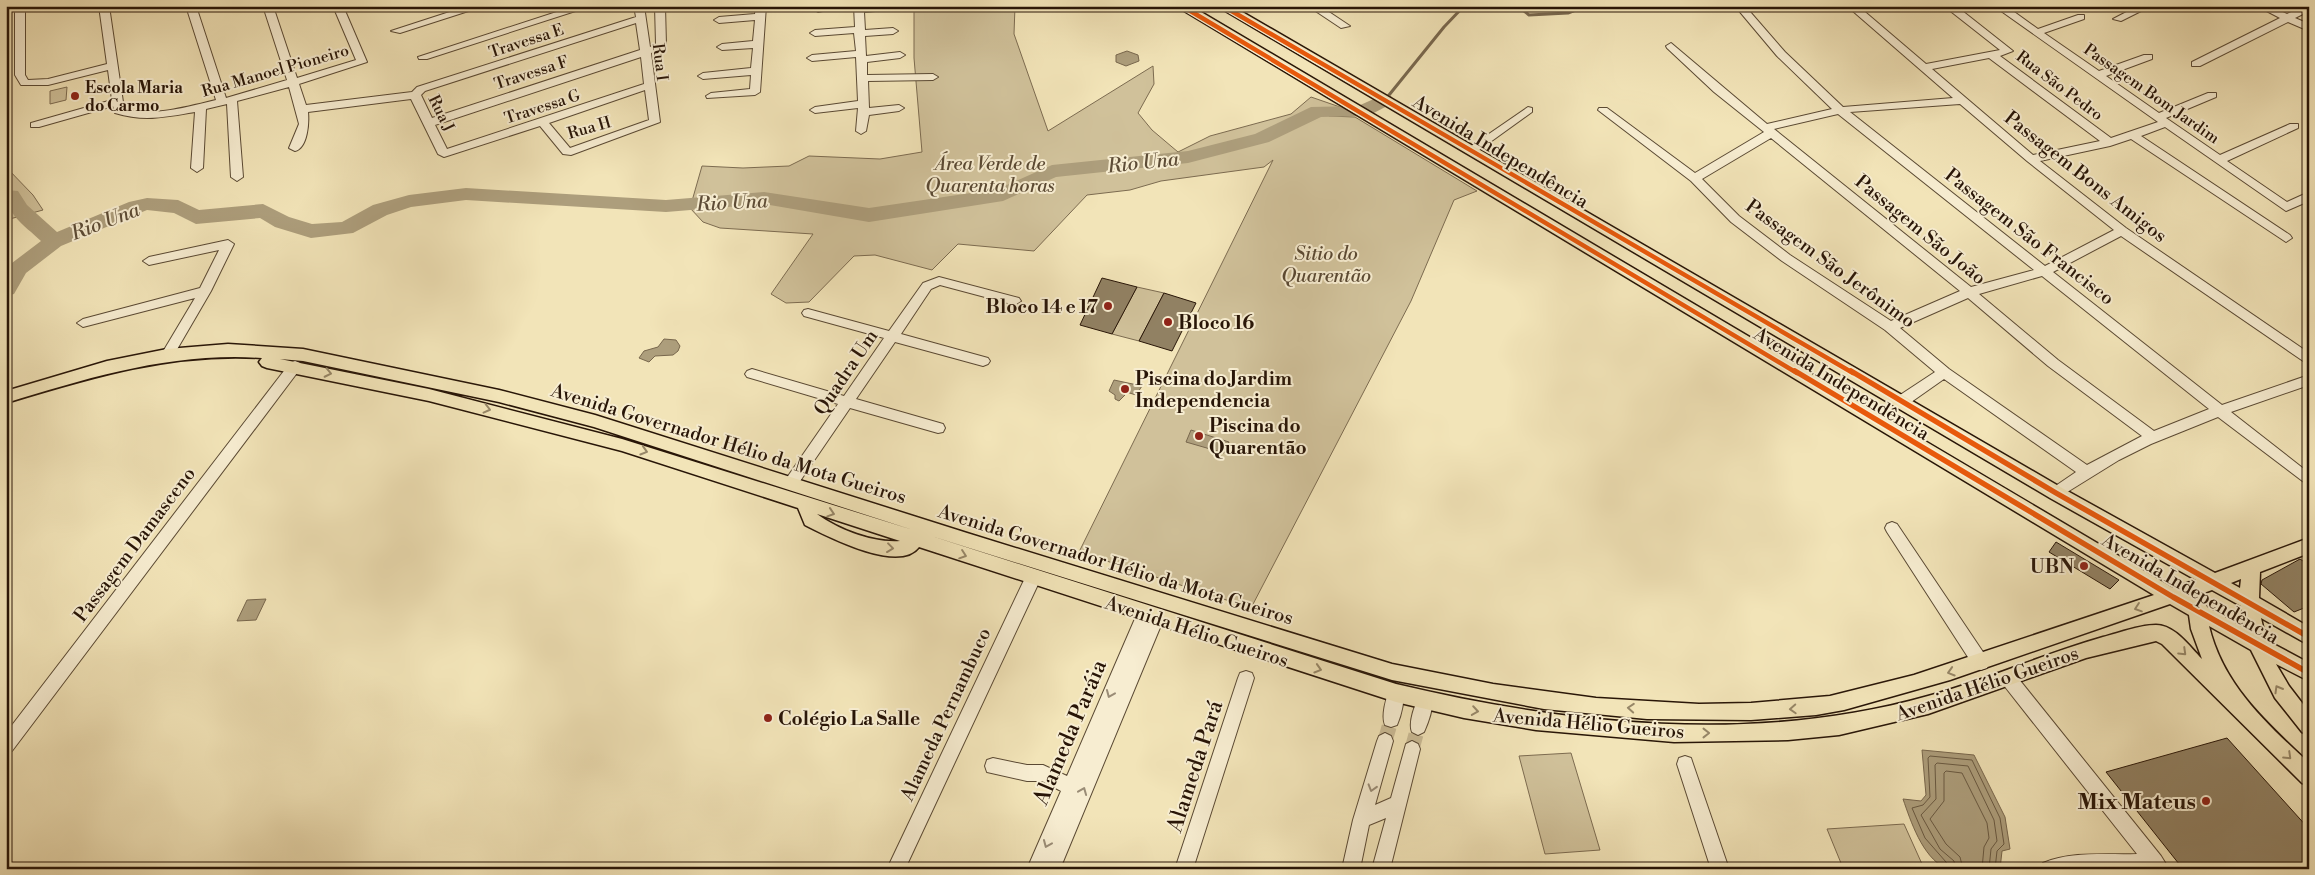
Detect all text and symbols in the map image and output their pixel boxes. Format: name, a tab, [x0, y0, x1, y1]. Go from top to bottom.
street label: Travessa E	[486, 19, 566, 62]
street label: Passagem Bom Jardim	[2080, 39, 2223, 148]
street label: Rua Manoel Pioneiro	[199, 40, 351, 102]
street label: Rua I	[648, 42, 672, 82]
street label: Rua São Pedro	[2012, 47, 2107, 125]
street label: Travessa F	[492, 52, 571, 94]
place label: Escola Maria do Carmo	[85, 78, 183, 116]
street label: Travessa G	[502, 85, 583, 129]
street label: Avenida Independência	[1407, 89, 1593, 214]
marker: Escola Maria do Carmo	[69, 90, 81, 102]
street label: Rua J	[424, 92, 459, 135]
street label: Passagem Bons Amigos	[1999, 106, 2172, 248]
street label: Rua H	[565, 112, 614, 144]
water label: Rio Una	[1105, 147, 1181, 180]
park label: Área Verde de Quarenta horas	[925, 151, 1055, 198]
street label: Passagem São Francisco	[1940, 163, 2119, 310]
street label: Passagem São João	[1850, 170, 1991, 290]
water label: Rio Una	[695, 189, 769, 218]
street label: Passagem São Jerônimo	[1741, 194, 1920, 333]
water label: Rio Una	[67, 198, 144, 247]
park label: Sitio do Quarentão	[1281, 242, 1371, 288]
place label: Bloco 14 e 17	[986, 295, 1098, 319]
marker: Bloco 14 e 17	[1102, 300, 1114, 312]
place label: Bloco 16	[1178, 311, 1254, 335]
marker: Bloco 16	[1162, 316, 1174, 328]
street label: Avenida Independência	[1748, 321, 1934, 446]
street label: Quadra Um	[808, 325, 883, 420]
one-way arrow	[324, 367, 333, 378]
place label: Piscina do Jardim Independencia	[1135, 367, 1292, 413]
street label: Avenida Governador Hélio da Mota Gueiros	[547, 378, 909, 510]
marker: Piscina do Jardim Independencia	[1119, 383, 1131, 395]
one-way arrow	[482, 403, 491, 414]
place label: Piscina do Quarentão	[1209, 414, 1307, 460]
marker: Piscina do Quarentão	[1193, 430, 1205, 442]
one-way arrow	[639, 446, 647, 456]
street label: Passagem Damasceno	[69, 462, 201, 627]
street label: Avenida Governador Hélio da Mota Gueiros	[934, 499, 1296, 631]
one-way arrow	[827, 507, 835, 517]
street label: Avenida Independência	[2097, 528, 2284, 650]
one-way arrow	[886, 542, 894, 553]
one-way arrow	[959, 549, 967, 559]
place label: UBN	[2030, 555, 2074, 579]
marker: UBN	[2078, 560, 2090, 572]
street label: Avenida Hélio Gueiros	[1101, 591, 1292, 673]
one-way arrow	[2134, 602, 2142, 612]
street label: Alameda Pernambuco	[895, 624, 997, 806]
street label: Avenida Hélio Gueiros	[1892, 641, 2082, 727]
one-way arrow	[2177, 646, 2186, 655]
street label: Alameda Paráia	[1027, 655, 1113, 810]
one-way arrow	[1313, 663, 1322, 673]
one-way arrow	[1947, 666, 1956, 676]
one-way arrow	[2275, 685, 2285, 694]
one-way arrow	[1106, 689, 1117, 698]
street label: Alameda Pará	[1161, 696, 1230, 837]
one-way arrow	[1627, 703, 1635, 714]
one-way arrow	[1789, 703, 1797, 714]
street label: Avenida Hélio Gueiros	[1491, 704, 1685, 744]
one-way arrow	[1470, 706, 1479, 716]
place label: Colégio La Salle	[778, 707, 920, 731]
marker: Colégio La Salle	[762, 712, 774, 724]
one-way arrow	[1702, 728, 1710, 738]
one-way arrow	[2282, 750, 2291, 759]
one-way arrow	[1367, 783, 1377, 791]
one-way arrow	[1077, 787, 1087, 796]
place label: Mix Mateus	[2078, 789, 2196, 816]
marker: Mix Mateus	[2200, 795, 2212, 807]
one-way arrow	[1042, 839, 1052, 847]

